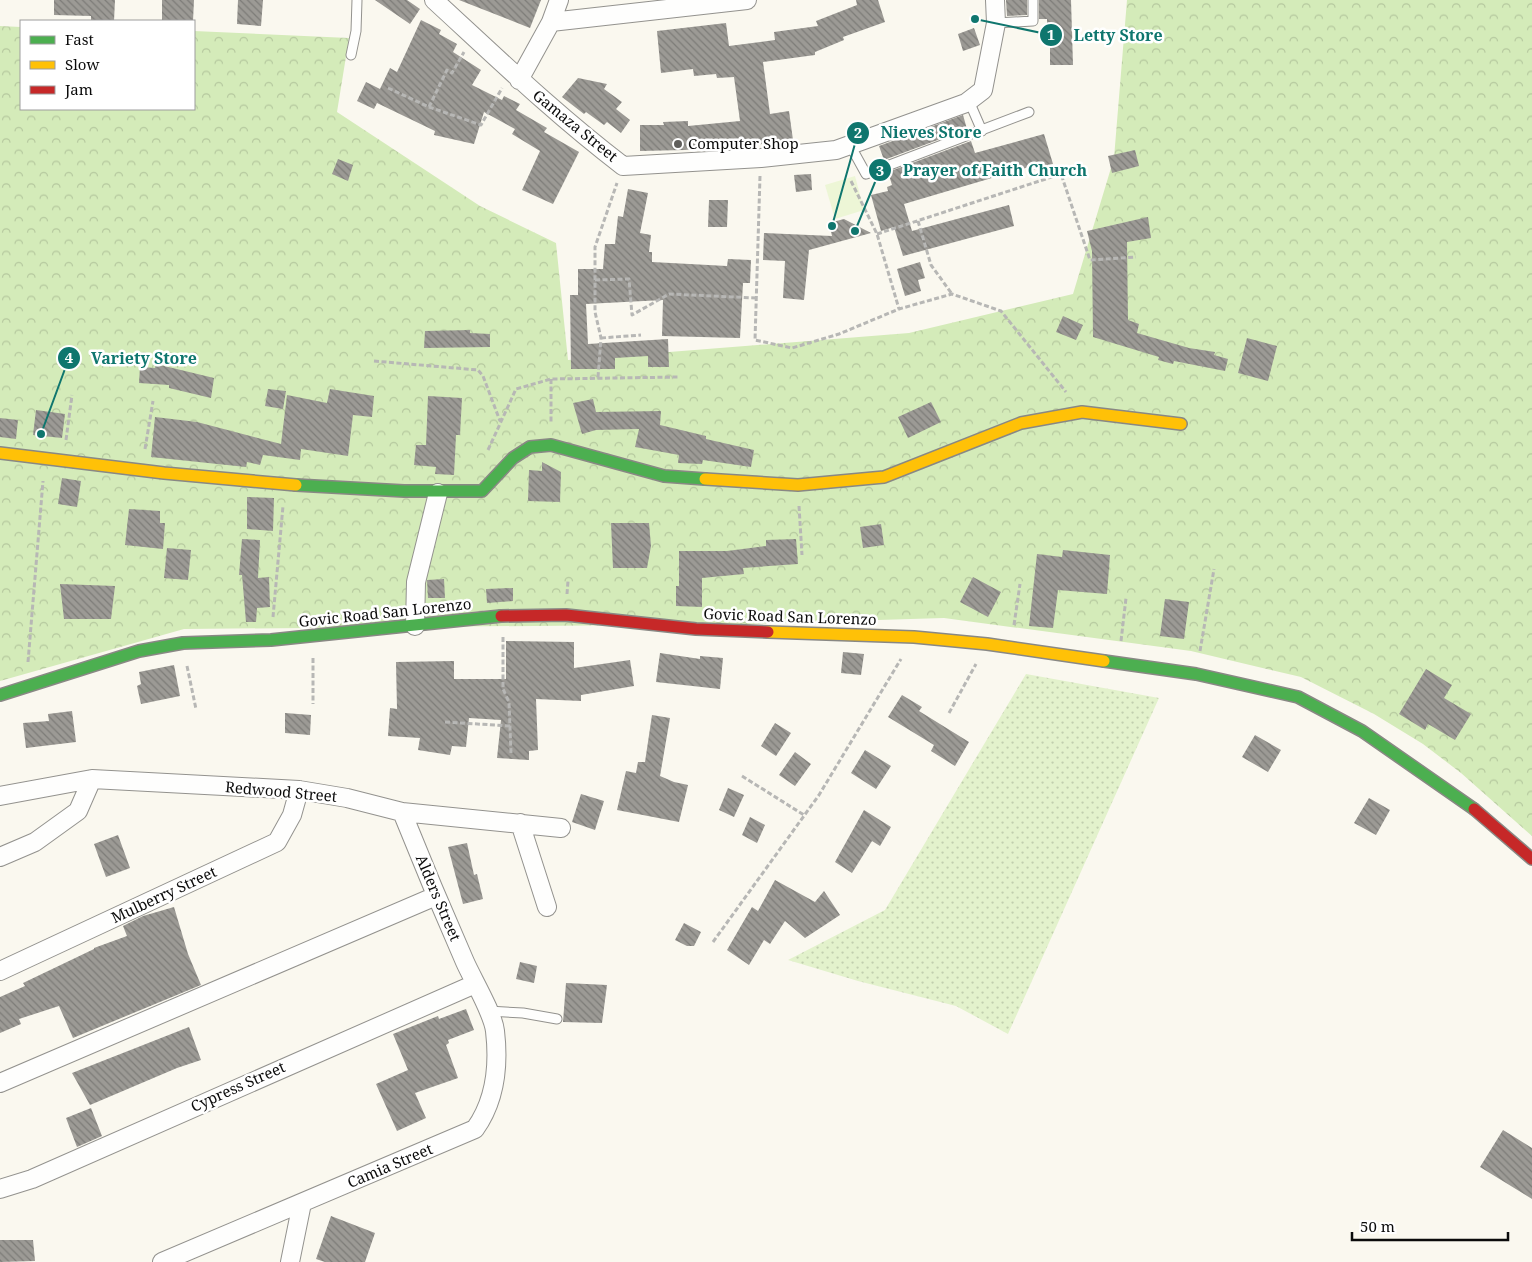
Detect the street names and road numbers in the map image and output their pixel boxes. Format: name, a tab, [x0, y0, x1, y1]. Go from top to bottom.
street label: Gamaza Street	[529, 85, 622, 166]
street label: Govic Road San Lorenzo	[298, 593, 472, 631]
street label: Govic Road San Lorenzo	[703, 603, 877, 629]
street label: Redwood Street	[224, 776, 338, 806]
street label: Alders Street	[412, 851, 466, 944]
street label: Mulberry Street	[108, 861, 219, 927]
street label: Cypress Street	[187, 1056, 288, 1116]
street label: Camia Street	[344, 1138, 435, 1192]

